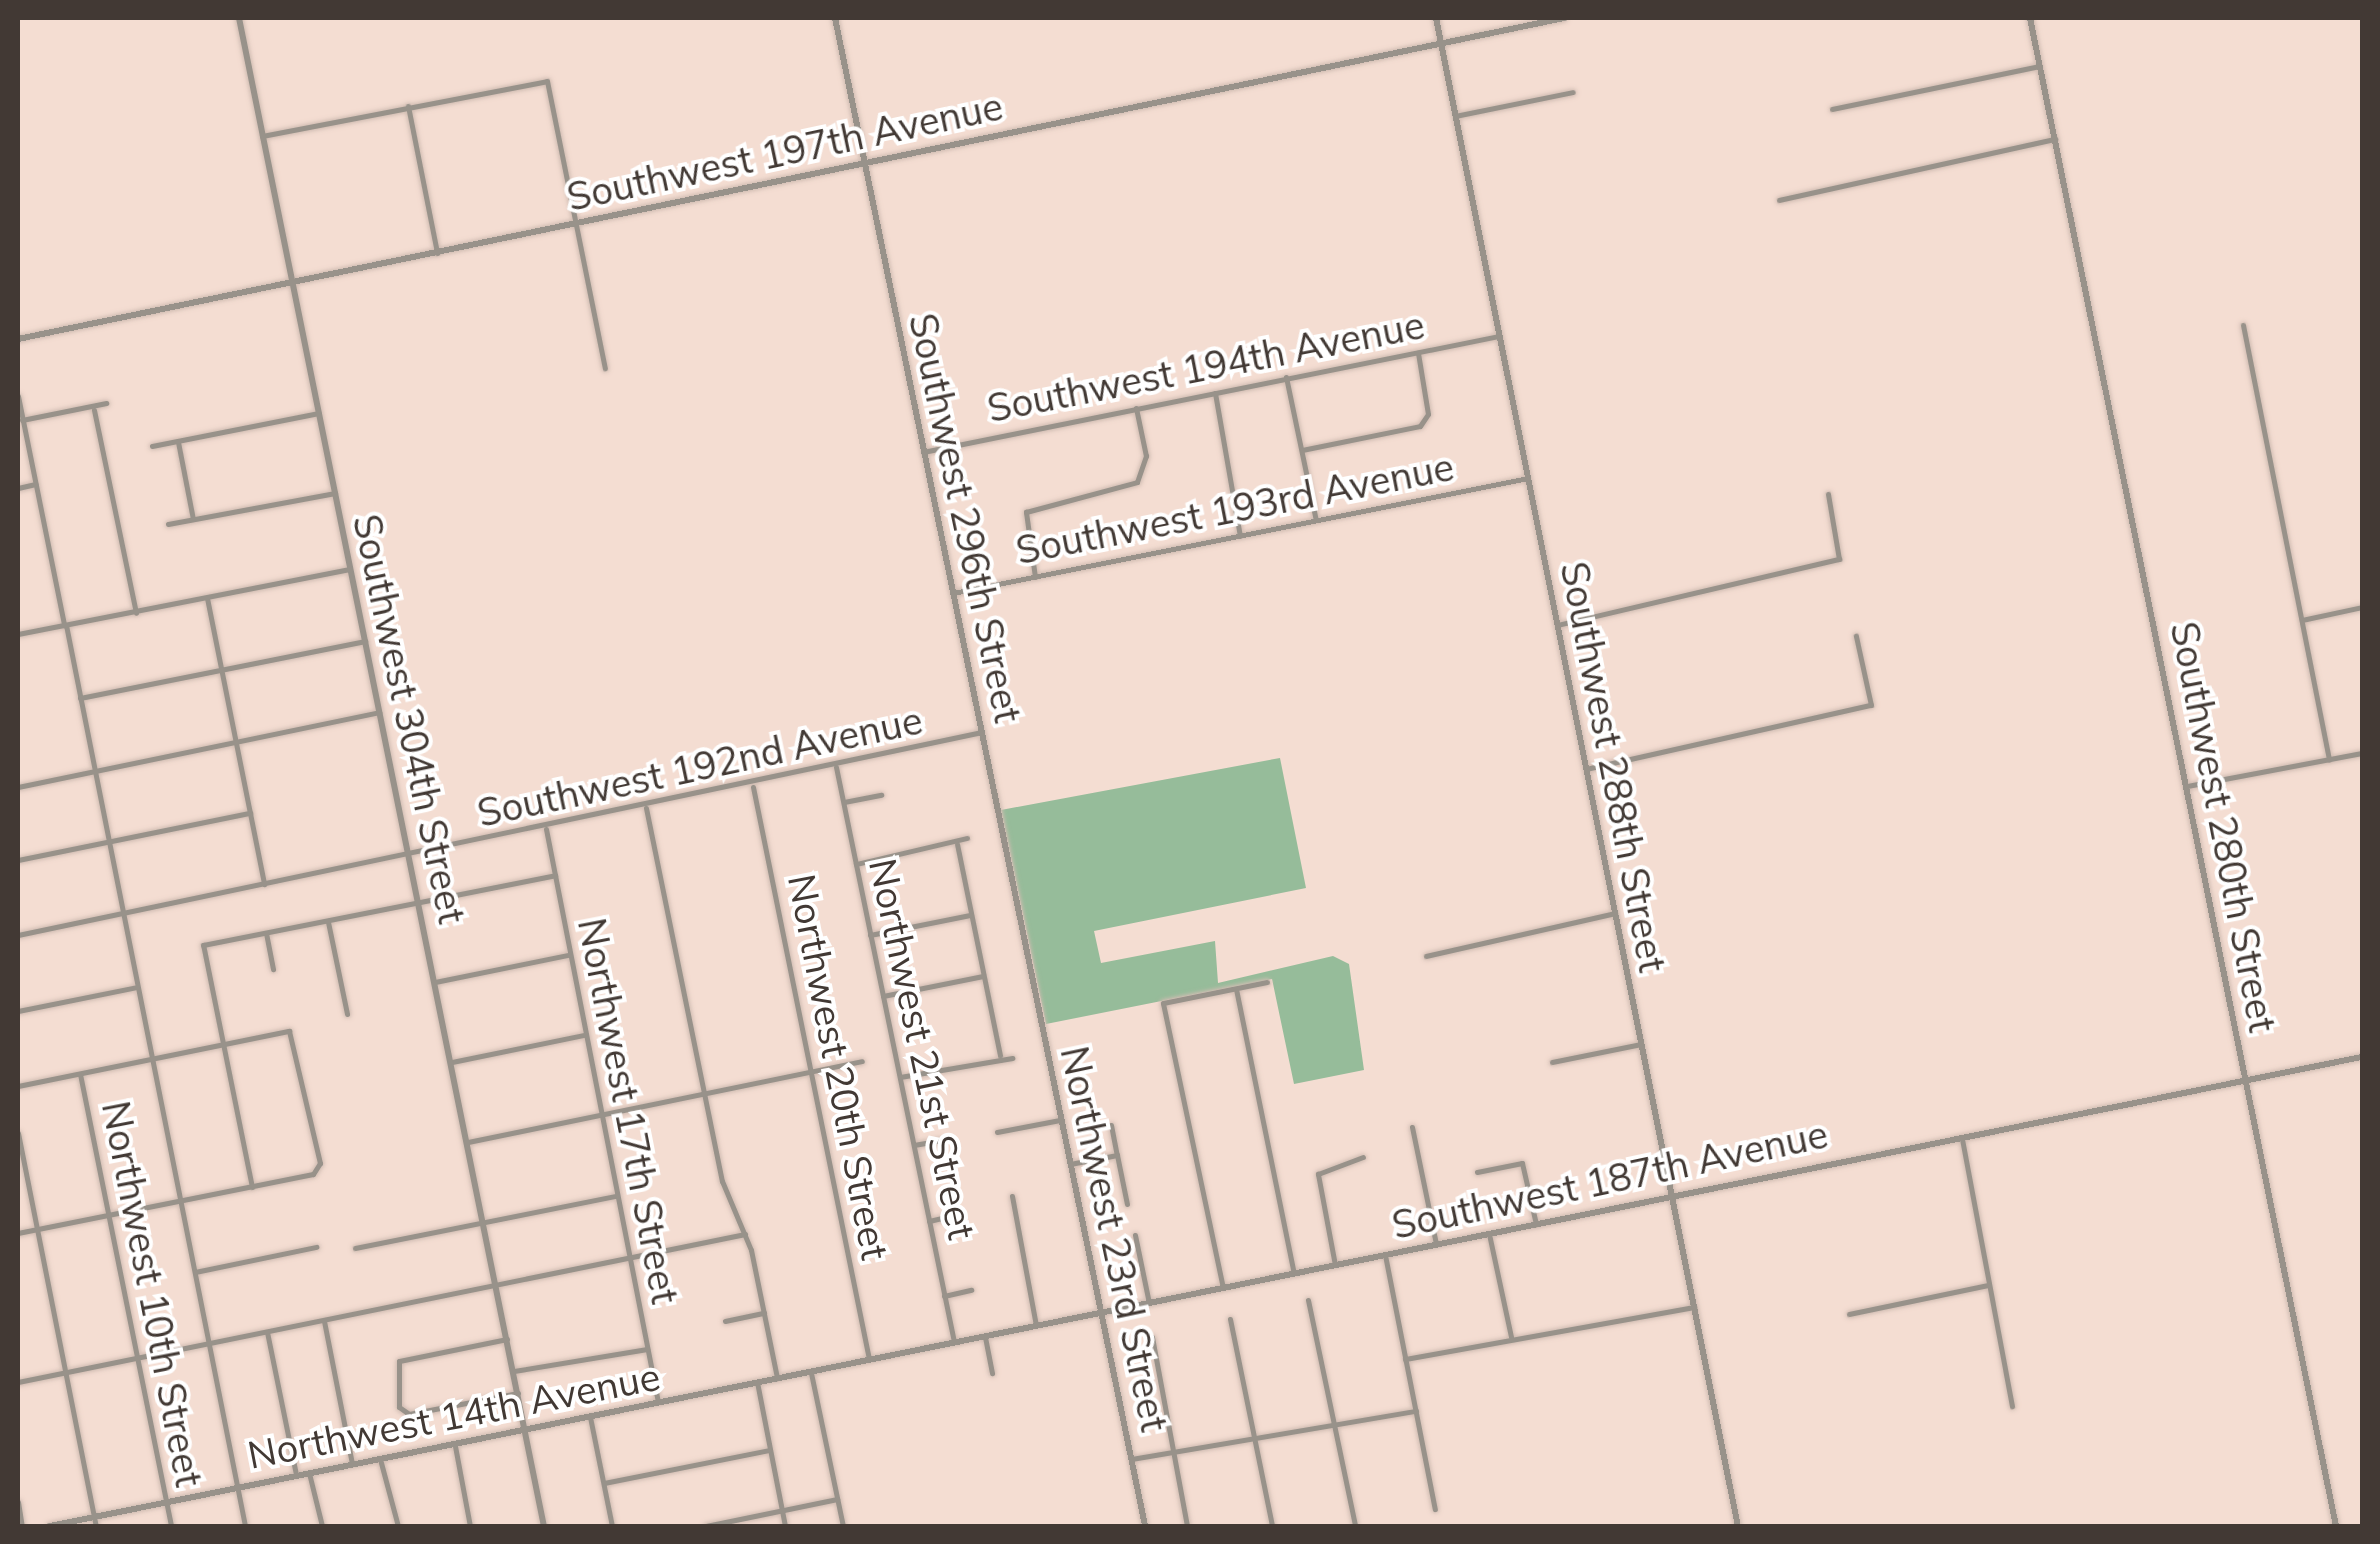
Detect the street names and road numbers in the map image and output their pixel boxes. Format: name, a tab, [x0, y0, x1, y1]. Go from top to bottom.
street label: Southwest 197th Avenue	[563, 84, 1007, 220]
street label: Southwest 194th Avenue	[984, 302, 1428, 432]
street label: Southwest 296th Street	[899, 309, 1031, 727]
street label: Southwest 193rd Avenue	[1012, 444, 1458, 574]
street label: Southwest 304th Street	[343, 510, 475, 928]
street label: Southwest 288th Street	[1551, 558, 1675, 976]
street label: Southwest 280th Street	[2161, 618, 2285, 1036]
street label: Southwest 192nd Avenue	[473, 698, 927, 836]
street label: Northwest 21st Street	[859, 854, 985, 1244]
street label: Northwest 20th Street	[778, 870, 898, 1264]
street label: Northwest 17th Street	[568, 914, 688, 1308]
street label: Northwest 23rd Street	[1051, 1042, 1177, 1436]
street label: Northwest 10th Street	[92, 1097, 212, 1491]
street label: Southwest 187th Avenue	[1388, 1112, 1832, 1248]
street label: Northwest 14th Avenue	[244, 1354, 664, 1478]

